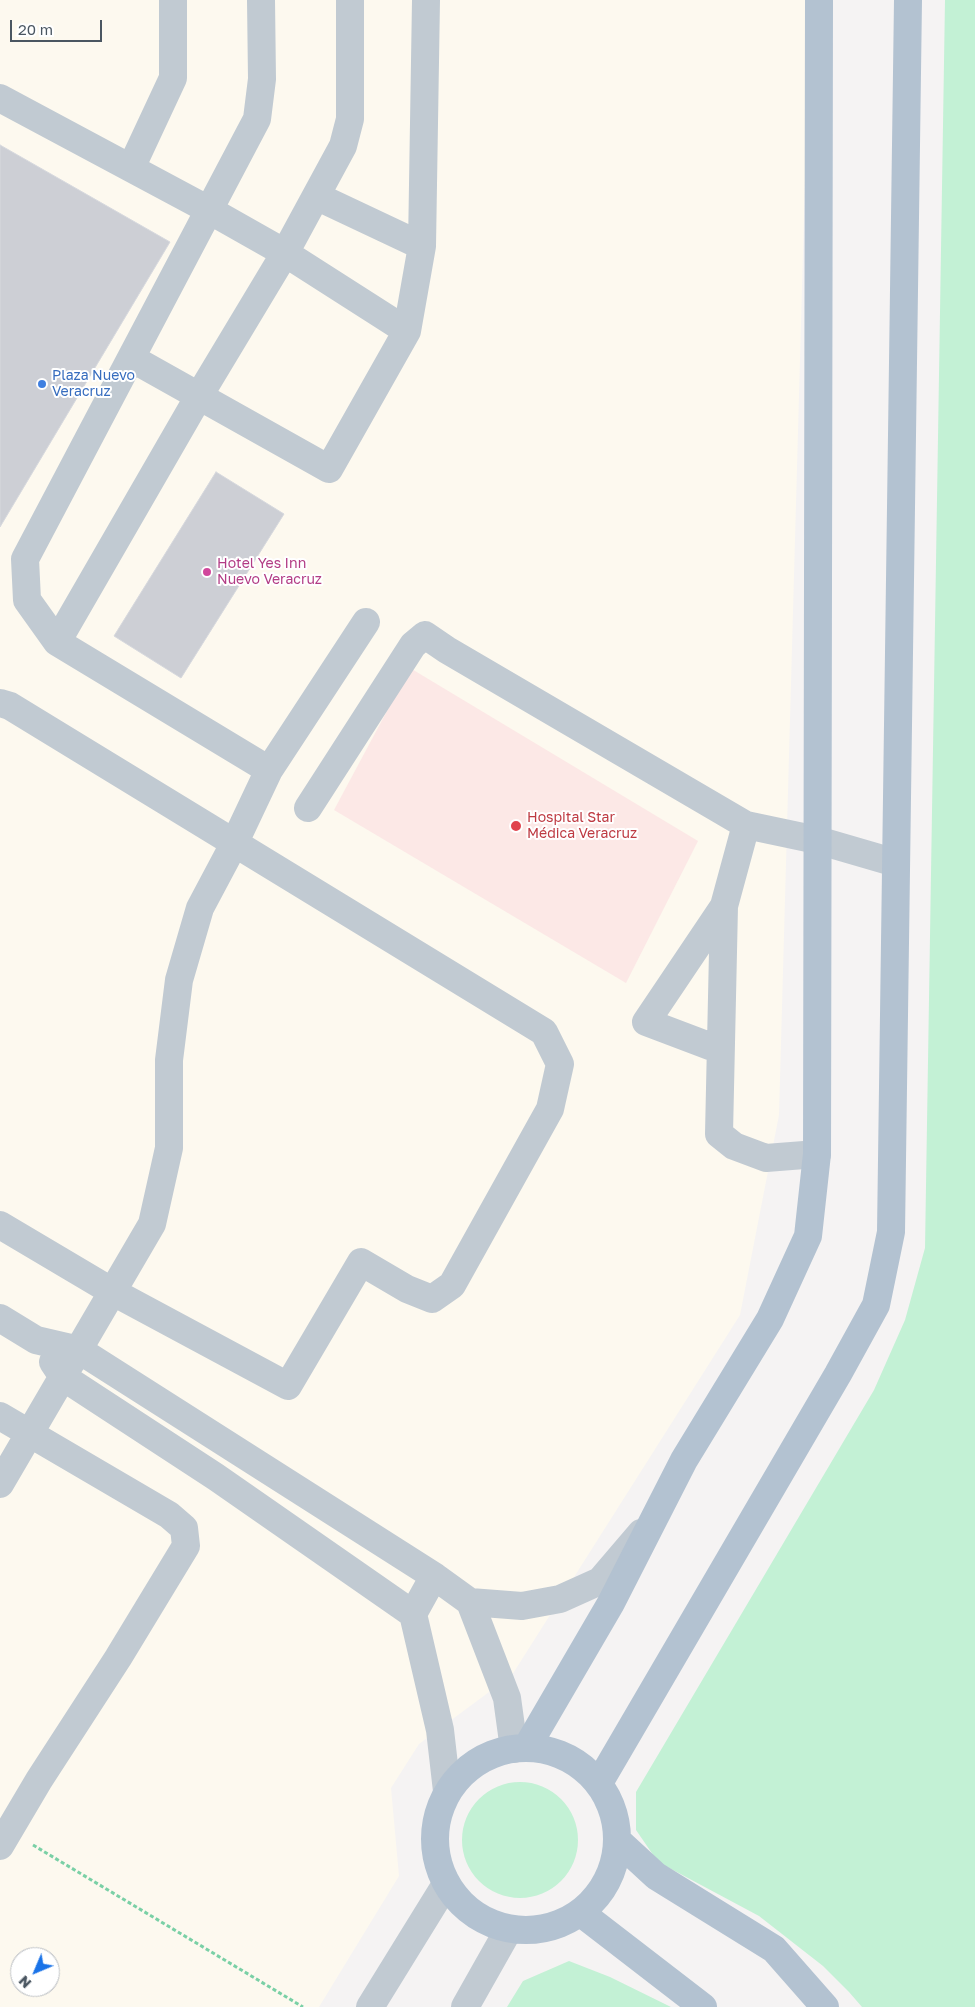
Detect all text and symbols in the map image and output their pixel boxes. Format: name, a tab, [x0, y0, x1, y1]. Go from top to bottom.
scale bar	[12, 10, 105, 42]
text: 20 m	[18, 20, 53, 38]
place label: Plaza Nuevo Veracruz	[52, 368, 135, 401]
marker: Plaza Nuevo Veracruz	[36, 378, 48, 390]
place label: Hotel Yes Inn Nuevo Veracruz	[217, 556, 322, 588]
marker: Hotel Yes Inn Nuevo Veracruz	[201, 566, 213, 578]
place label: Hospital Star Médica Veracruz	[527, 810, 637, 842]
marker: Hospital Star Médica Veracruz	[509, 819, 523, 833]
north arrow	[10, 1947, 60, 1997]
text: N	[15, 1972, 35, 1992]

